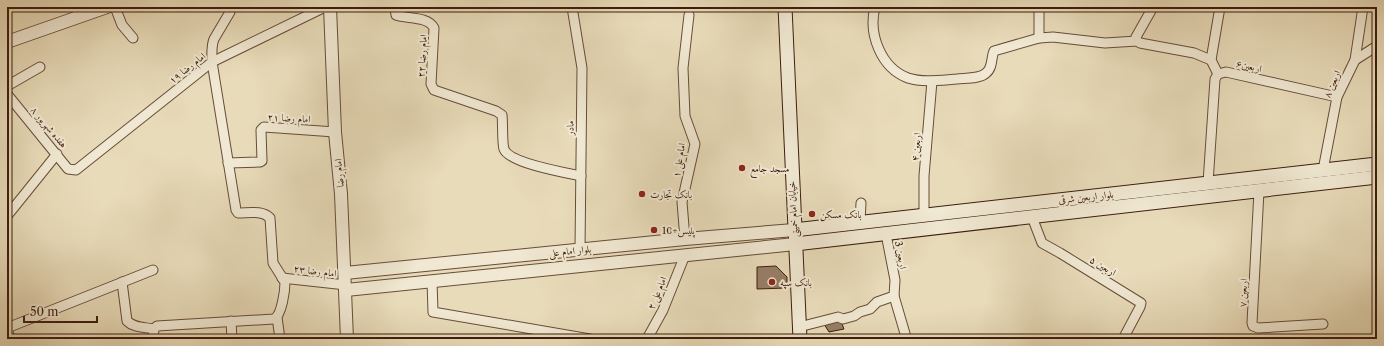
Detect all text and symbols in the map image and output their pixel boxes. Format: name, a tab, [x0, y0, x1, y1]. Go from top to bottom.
street label: امام رضا ۲۲	[414, 34, 433, 78]
street label: امام رضا ۱۹	[166, 50, 210, 89]
street label: اربعین۶	[1235, 57, 1263, 75]
street label: اربعین ۸	[1320, 68, 1344, 100]
street label: هفده شهریور ۸	[28, 104, 70, 150]
street label: امام رضا ۲۱	[267, 110, 311, 129]
street label: مادر	[563, 120, 577, 136]
street label: اربعین ۴	[908, 132, 924, 162]
street label: امام علی ۱	[670, 142, 691, 179]
street label: امام رضا	[331, 158, 350, 188]
place label: مسجد جامع	[750, 162, 790, 178]
marker: مسجد جامع	[737, 163, 747, 173]
street label: خیابان امام خمینی	[785, 180, 804, 238]
place label: بانک تجارت	[650, 188, 692, 201]
street label: بلوار اربعین شرقی	[1058, 188, 1114, 206]
marker: بانک تجارت	[637, 189, 647, 199]
place label: بانک مسکن	[820, 208, 862, 222]
marker: بانک مسکن	[807, 209, 817, 219]
place label: پلیس+10	[662, 224, 696, 238]
marker: پلیس+10	[649, 225, 659, 235]
street label: اربعین 3	[892, 240, 910, 270]
street label: بلوار امام علی	[548, 242, 592, 263]
street label: اربعین ۵	[1087, 253, 1119, 279]
street label: امام رضا ۲۳	[292, 262, 337, 283]
street label: امام علی ۲	[644, 275, 673, 313]
place label: بانک سپه	[780, 276, 812, 290]
marker: بانک سپه	[767, 277, 777, 287]
street label: اربعین ۷	[1236, 278, 1250, 308]
scale bar	[24, 298, 97, 324]
text: 50 m	[30, 304, 59, 319]

